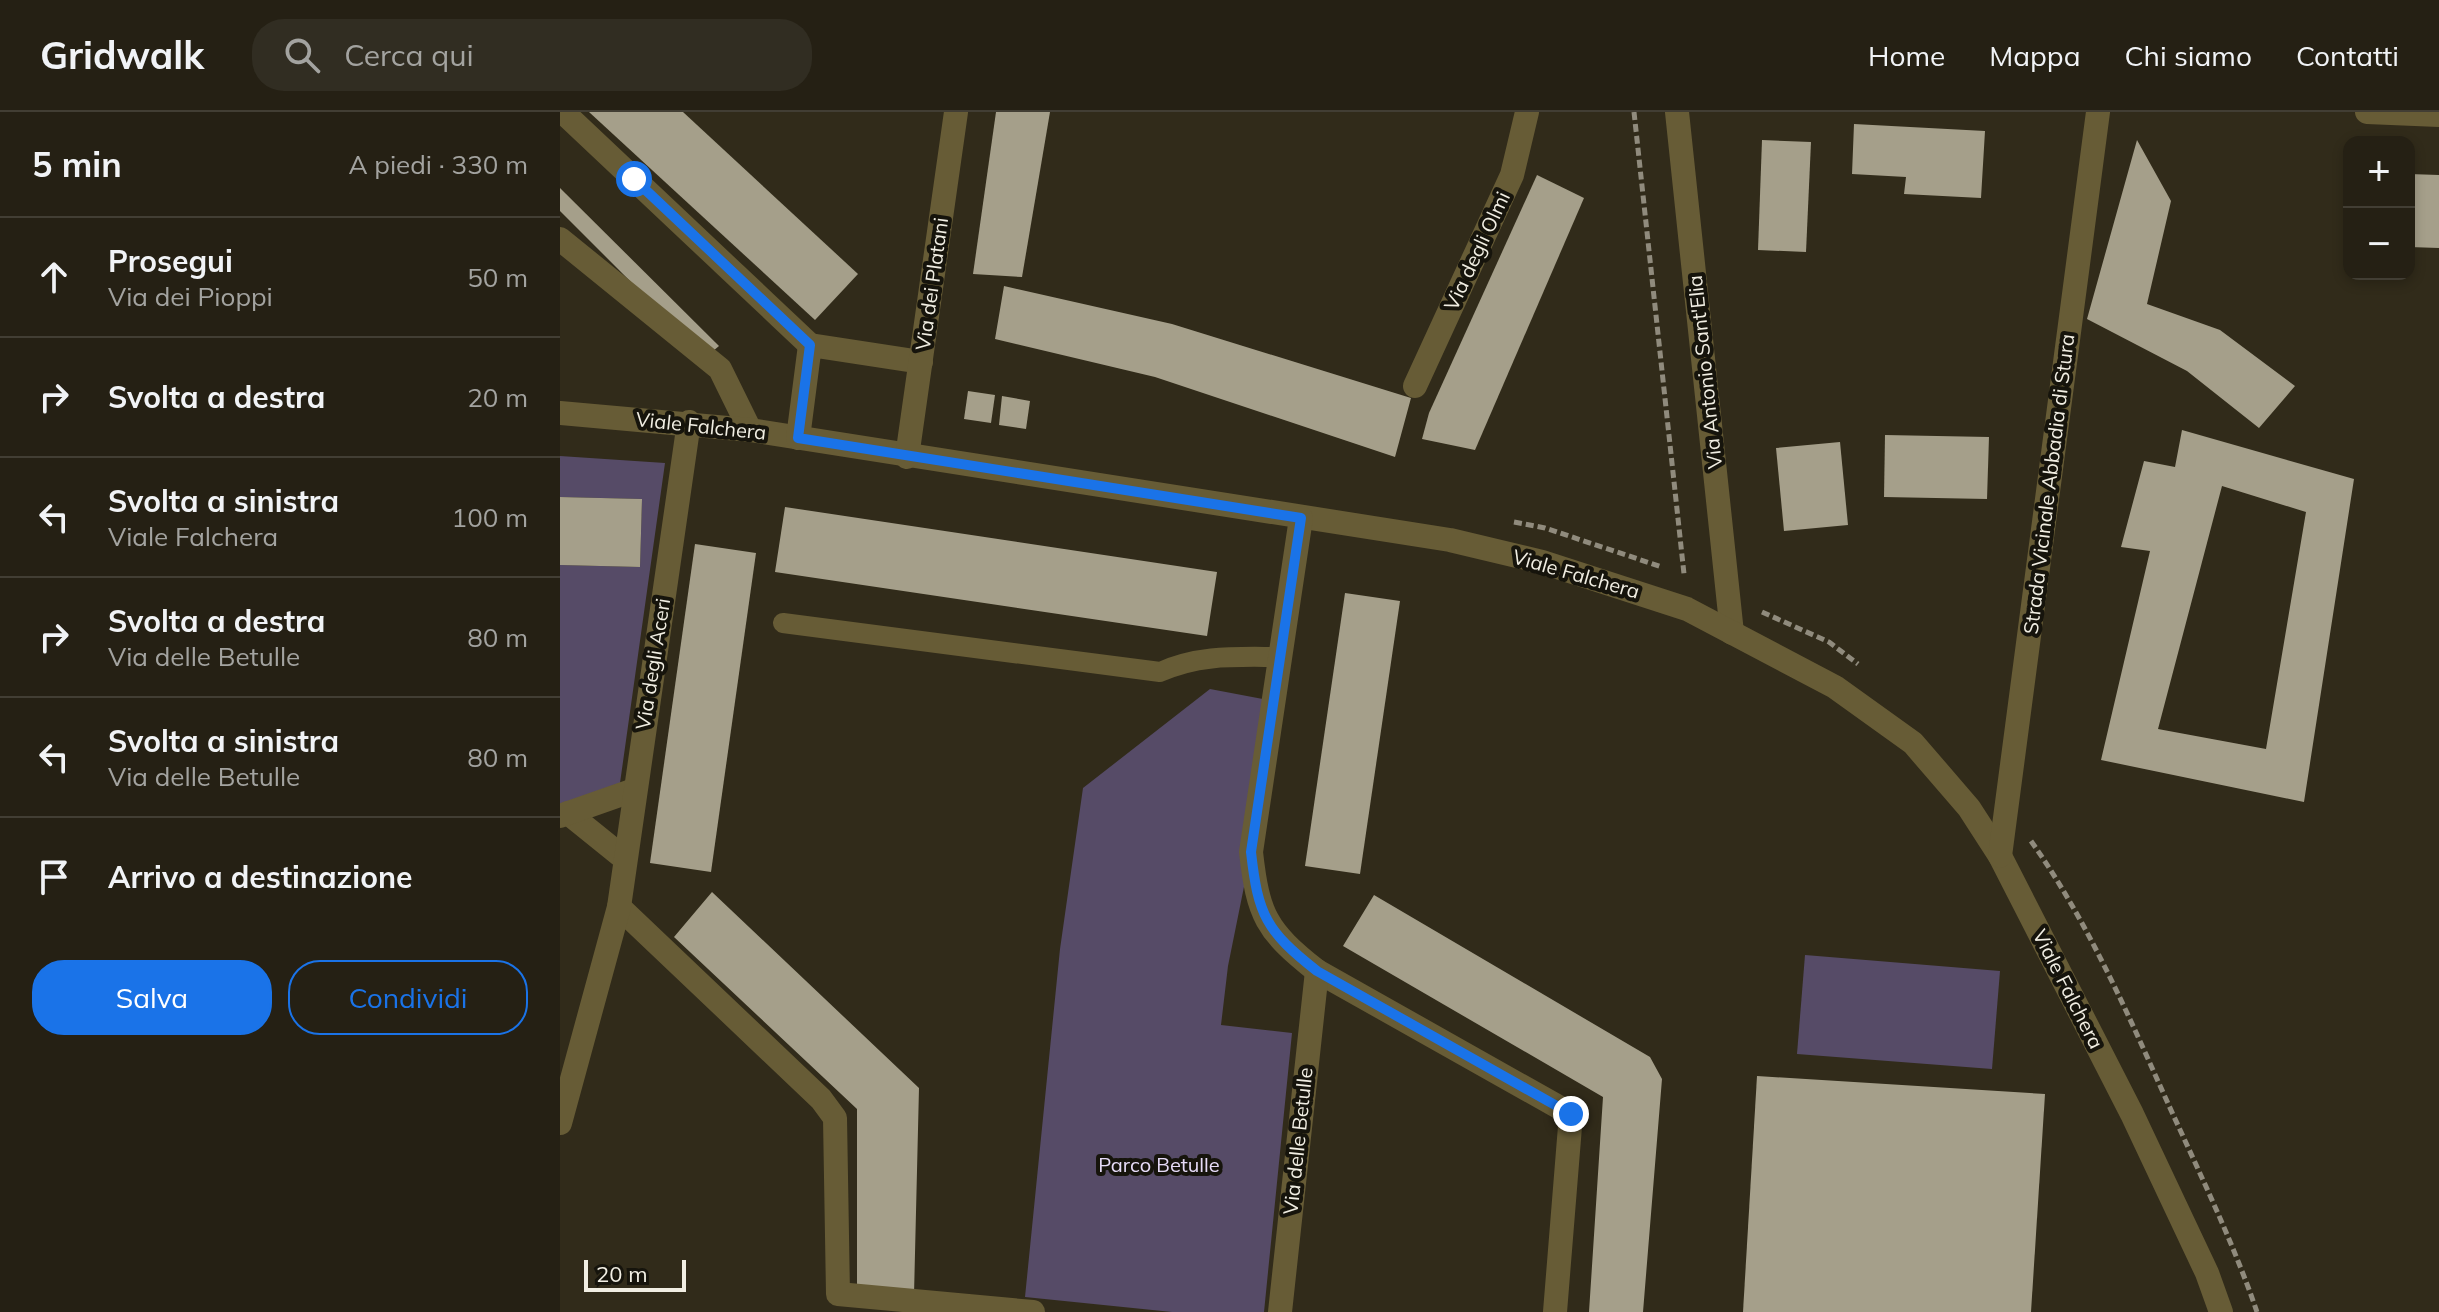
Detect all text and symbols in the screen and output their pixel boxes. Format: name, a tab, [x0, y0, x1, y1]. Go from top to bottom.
search box	[252, 19, 812, 91]
text: Gridwalk	[40, 31, 204, 79]
icon: search	[280, 33, 324, 77]
text: Cerca qui	[344, 36, 474, 74]
text: Home	[1868, 38, 1945, 73]
text: Mappa	[1989, 38, 2080, 73]
text: Chi siamo	[2124, 38, 2252, 73]
text: Contatti	[2296, 38, 2399, 73]
map controls	[2343, 136, 2415, 280]
button: +	[2343, 136, 2415, 208]
text: 5 min	[32, 143, 122, 186]
text: A piedi · 330 m	[348, 148, 528, 181]
route start	[616, 161, 652, 197]
street label: Via degli Olmi	[1438, 187, 1515, 314]
button: −	[2343, 208, 2415, 280]
street label: Via dei Platani	[910, 216, 953, 352]
text: Prosegui	[108, 242, 233, 280]
icon: ahead	[32, 255, 76, 299]
text: 50 m	[467, 261, 528, 294]
street label: Via Antonio Sant'Elia	[1682, 274, 1727, 470]
text: Via dei Pioppi	[108, 280, 273, 313]
street label: Strada Vicinale Abbadia di Stura	[2018, 332, 2079, 636]
icon: right	[32, 375, 76, 419]
text: Svolta a destra	[108, 378, 325, 416]
text: 20 m	[467, 381, 528, 414]
street label: Viale Falchera	[635, 406, 767, 445]
text: Svolta a sinistra	[108, 482, 339, 520]
icon: left	[32, 495, 76, 539]
text: 100 m	[452, 501, 528, 534]
text: Viale Falchera	[108, 520, 278, 553]
street label: Viale Falchera	[1510, 543, 1642, 604]
street label: Via degli Aceri	[630, 596, 675, 731]
text: Svolta a destra	[108, 602, 325, 640]
icon: right	[32, 615, 76, 659]
text: 80 m	[467, 621, 528, 654]
text: Via delle Betulle	[108, 640, 300, 673]
text: Svolta a sinistra	[108, 722, 339, 760]
icon: left	[32, 735, 76, 779]
text: 80 m	[467, 741, 528, 774]
text: Via delle Betulle	[108, 760, 300, 793]
icon: arrive	[32, 855, 76, 899]
text: Arrivo a destinazione	[108, 858, 412, 896]
street label: Viale Falchera	[2028, 925, 2109, 1053]
button: Salva	[32, 960, 272, 1035]
button: Condividi	[288, 960, 528, 1035]
street label: Via delle Betulle	[1277, 1066, 1318, 1216]
route end	[1553, 1096, 1589, 1132]
park label: Parco Betulle	[1098, 1152, 1220, 1177]
scale bar	[584, 1256, 686, 1292]
text: 20 m	[596, 1260, 647, 1288]

